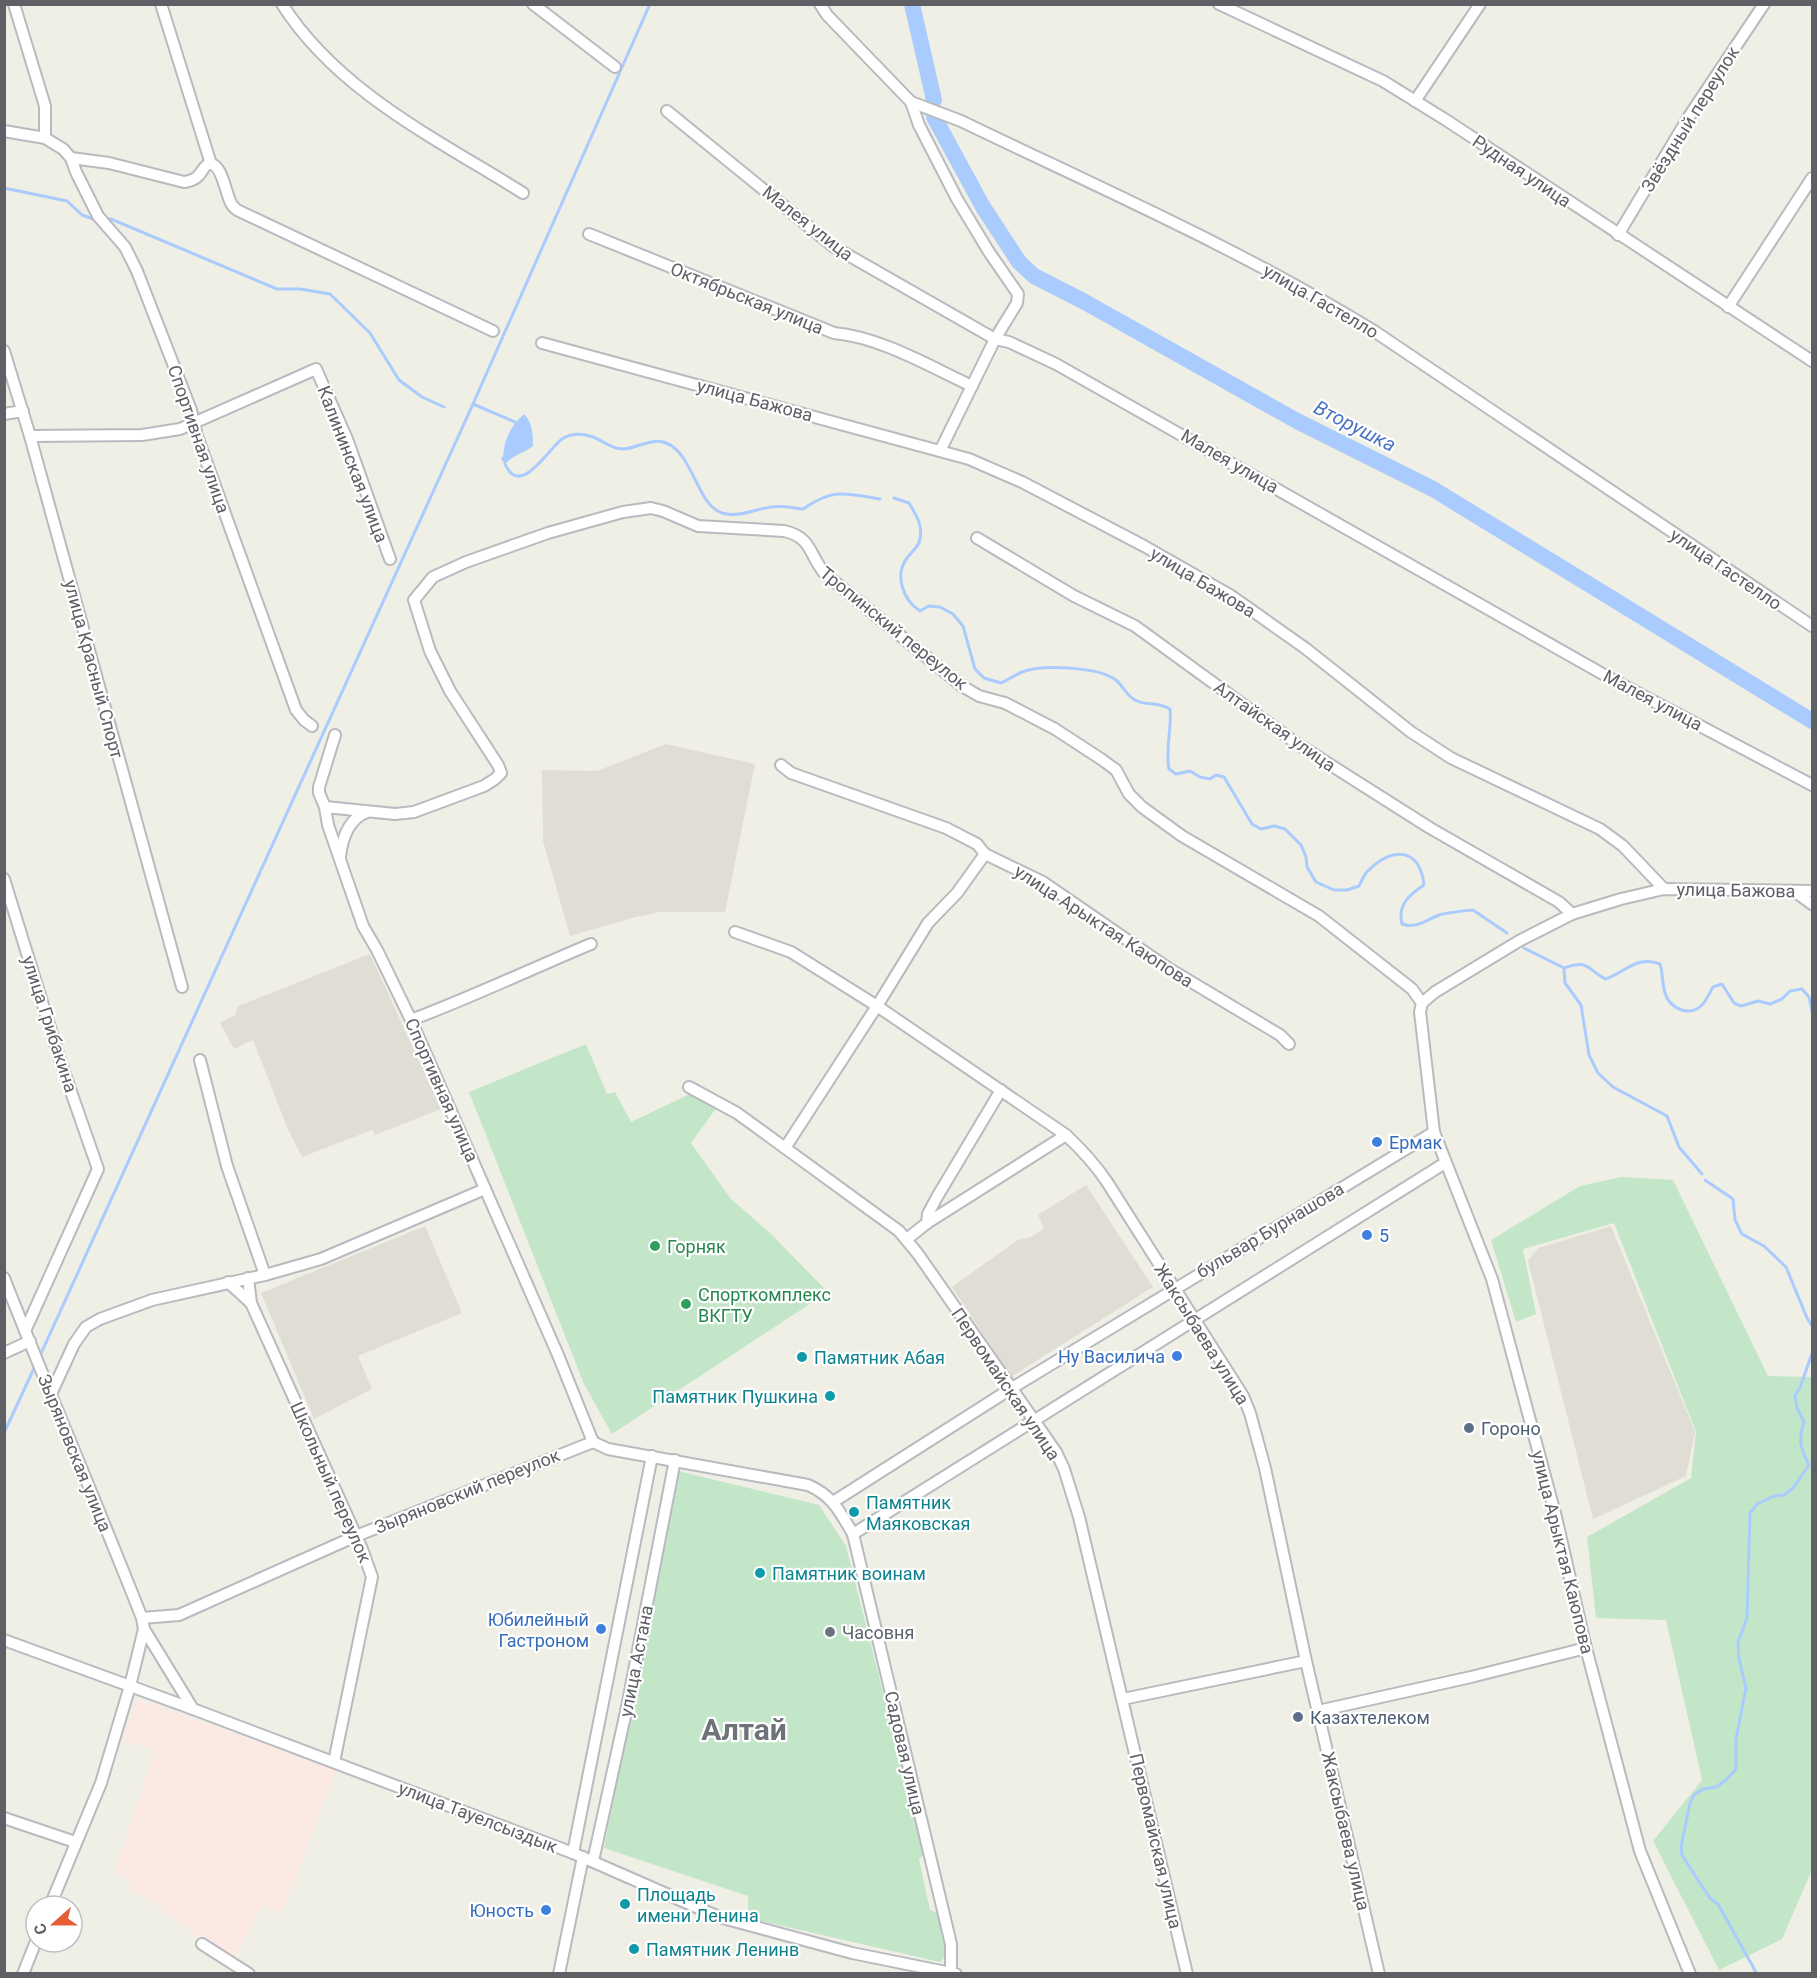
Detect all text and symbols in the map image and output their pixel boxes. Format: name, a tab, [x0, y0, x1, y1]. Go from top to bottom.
street label: Звёздный переулок	[1637, 42, 1743, 196]
street label: Рудная улица	[1469, 130, 1575, 212]
street label: Малея улица	[759, 181, 857, 265]
street label: Октябрьская улица	[667, 258, 827, 338]
street label: улица Гастелло	[1260, 259, 1382, 343]
street label: Спортивная улица	[164, 362, 234, 516]
street label: улица Бажова	[695, 374, 815, 426]
street label: Калининская улица	[313, 383, 393, 545]
water label: Вторушка	[1310, 395, 1400, 457]
street label: Малея улица	[1177, 425, 1283, 497]
street label: улица Гастелло	[1666, 524, 1786, 614]
street label: улица Бажова	[1147, 542, 1259, 622]
street label: Тропинский переулок	[816, 562, 972, 694]
street label: улица Красный Спорт	[60, 577, 128, 761]
street label: Малея улица	[1600, 665, 1706, 735]
street label: Алтайская улица	[1210, 676, 1340, 776]
street label: улица Арыктая Каюпова	[1011, 860, 1197, 992]
street label: улица Бажова	[1676, 878, 1796, 902]
street label: улица Грибакина	[18, 953, 82, 1095]
street label: Спортивная улица	[401, 1015, 483, 1165]
place label: Ермак	[1389, 1132, 1442, 1153]
marker: Ермак	[1370, 1135, 1384, 1149]
street label: бульвар Бурнашова	[1193, 1178, 1347, 1282]
place label: 5	[1379, 1225, 1389, 1246]
marker: 5	[1360, 1228, 1374, 1242]
place label: Горняк	[667, 1236, 726, 1257]
marker: Горняк	[648, 1239, 662, 1253]
street label: Жаксыбаева улица	[1150, 1260, 1254, 1408]
place label: Спорткомплекс ВКГТУ	[698, 1284, 831, 1326]
marker: Спорткомплекс ВКГТУ	[679, 1297, 693, 1311]
street label: Первомайская улица	[947, 1304, 1065, 1464]
place label: Ну Василича	[1058, 1346, 1165, 1367]
place label: Памятник Абая	[814, 1347, 945, 1368]
marker: Ну Василича	[1170, 1349, 1184, 1363]
marker: Памятник Абая	[795, 1350, 809, 1364]
street label: Зыряновская улица	[34, 1371, 116, 1535]
place label: Памятник Пушкина	[652, 1386, 818, 1407]
marker: Памятник Пушкина	[823, 1389, 837, 1403]
street label: Школьный переулок	[286, 1398, 376, 1566]
place label: Гороно	[1481, 1418, 1541, 1439]
marker: Гороно	[1462, 1421, 1476, 1435]
street label: Зыряновский переулок	[371, 1444, 563, 1538]
street label: улица Арыктая Каюпова	[1528, 1448, 1598, 1656]
place label: Памятник Маяковская	[866, 1492, 970, 1534]
marker: Памятник Маяковская	[847, 1505, 861, 1519]
place label: Памятник воинам	[772, 1563, 926, 1584]
marker: Памятник воинам	[753, 1566, 767, 1580]
street label: улица Астана	[615, 1603, 657, 1719]
place label: Юбилейный Гастроном	[488, 1609, 589, 1651]
marker: Юбилейный Гастроном	[594, 1622, 608, 1636]
place label: Часовня	[842, 1622, 914, 1643]
marker: Часовня	[823, 1625, 837, 1639]
street label: Садовая улица	[881, 1689, 929, 1817]
place label: Казахтелеком	[1310, 1707, 1430, 1728]
marker: Казахтелеком	[1291, 1710, 1305, 1724]
district label: Алтай	[701, 1712, 787, 1747]
street label: Жаксыбаева улица	[1318, 1750, 1374, 1912]
street label: Первомайская улица	[1126, 1751, 1186, 1931]
street label: улица Тауелсыздык	[396, 1777, 561, 1857]
place label: Площадь имени Ленина	[637, 1884, 759, 1926]
north arrow	[24, 1894, 84, 1954]
marker: Площадь имени Ленина	[618, 1897, 632, 1911]
place label: Юность	[469, 1900, 534, 1921]
marker: Юность	[539, 1903, 553, 1917]
text: С	[30, 1921, 51, 1937]
place label: Памятник Ленинв	[646, 1939, 799, 1960]
marker: Памятник Ленинв	[627, 1942, 641, 1956]

